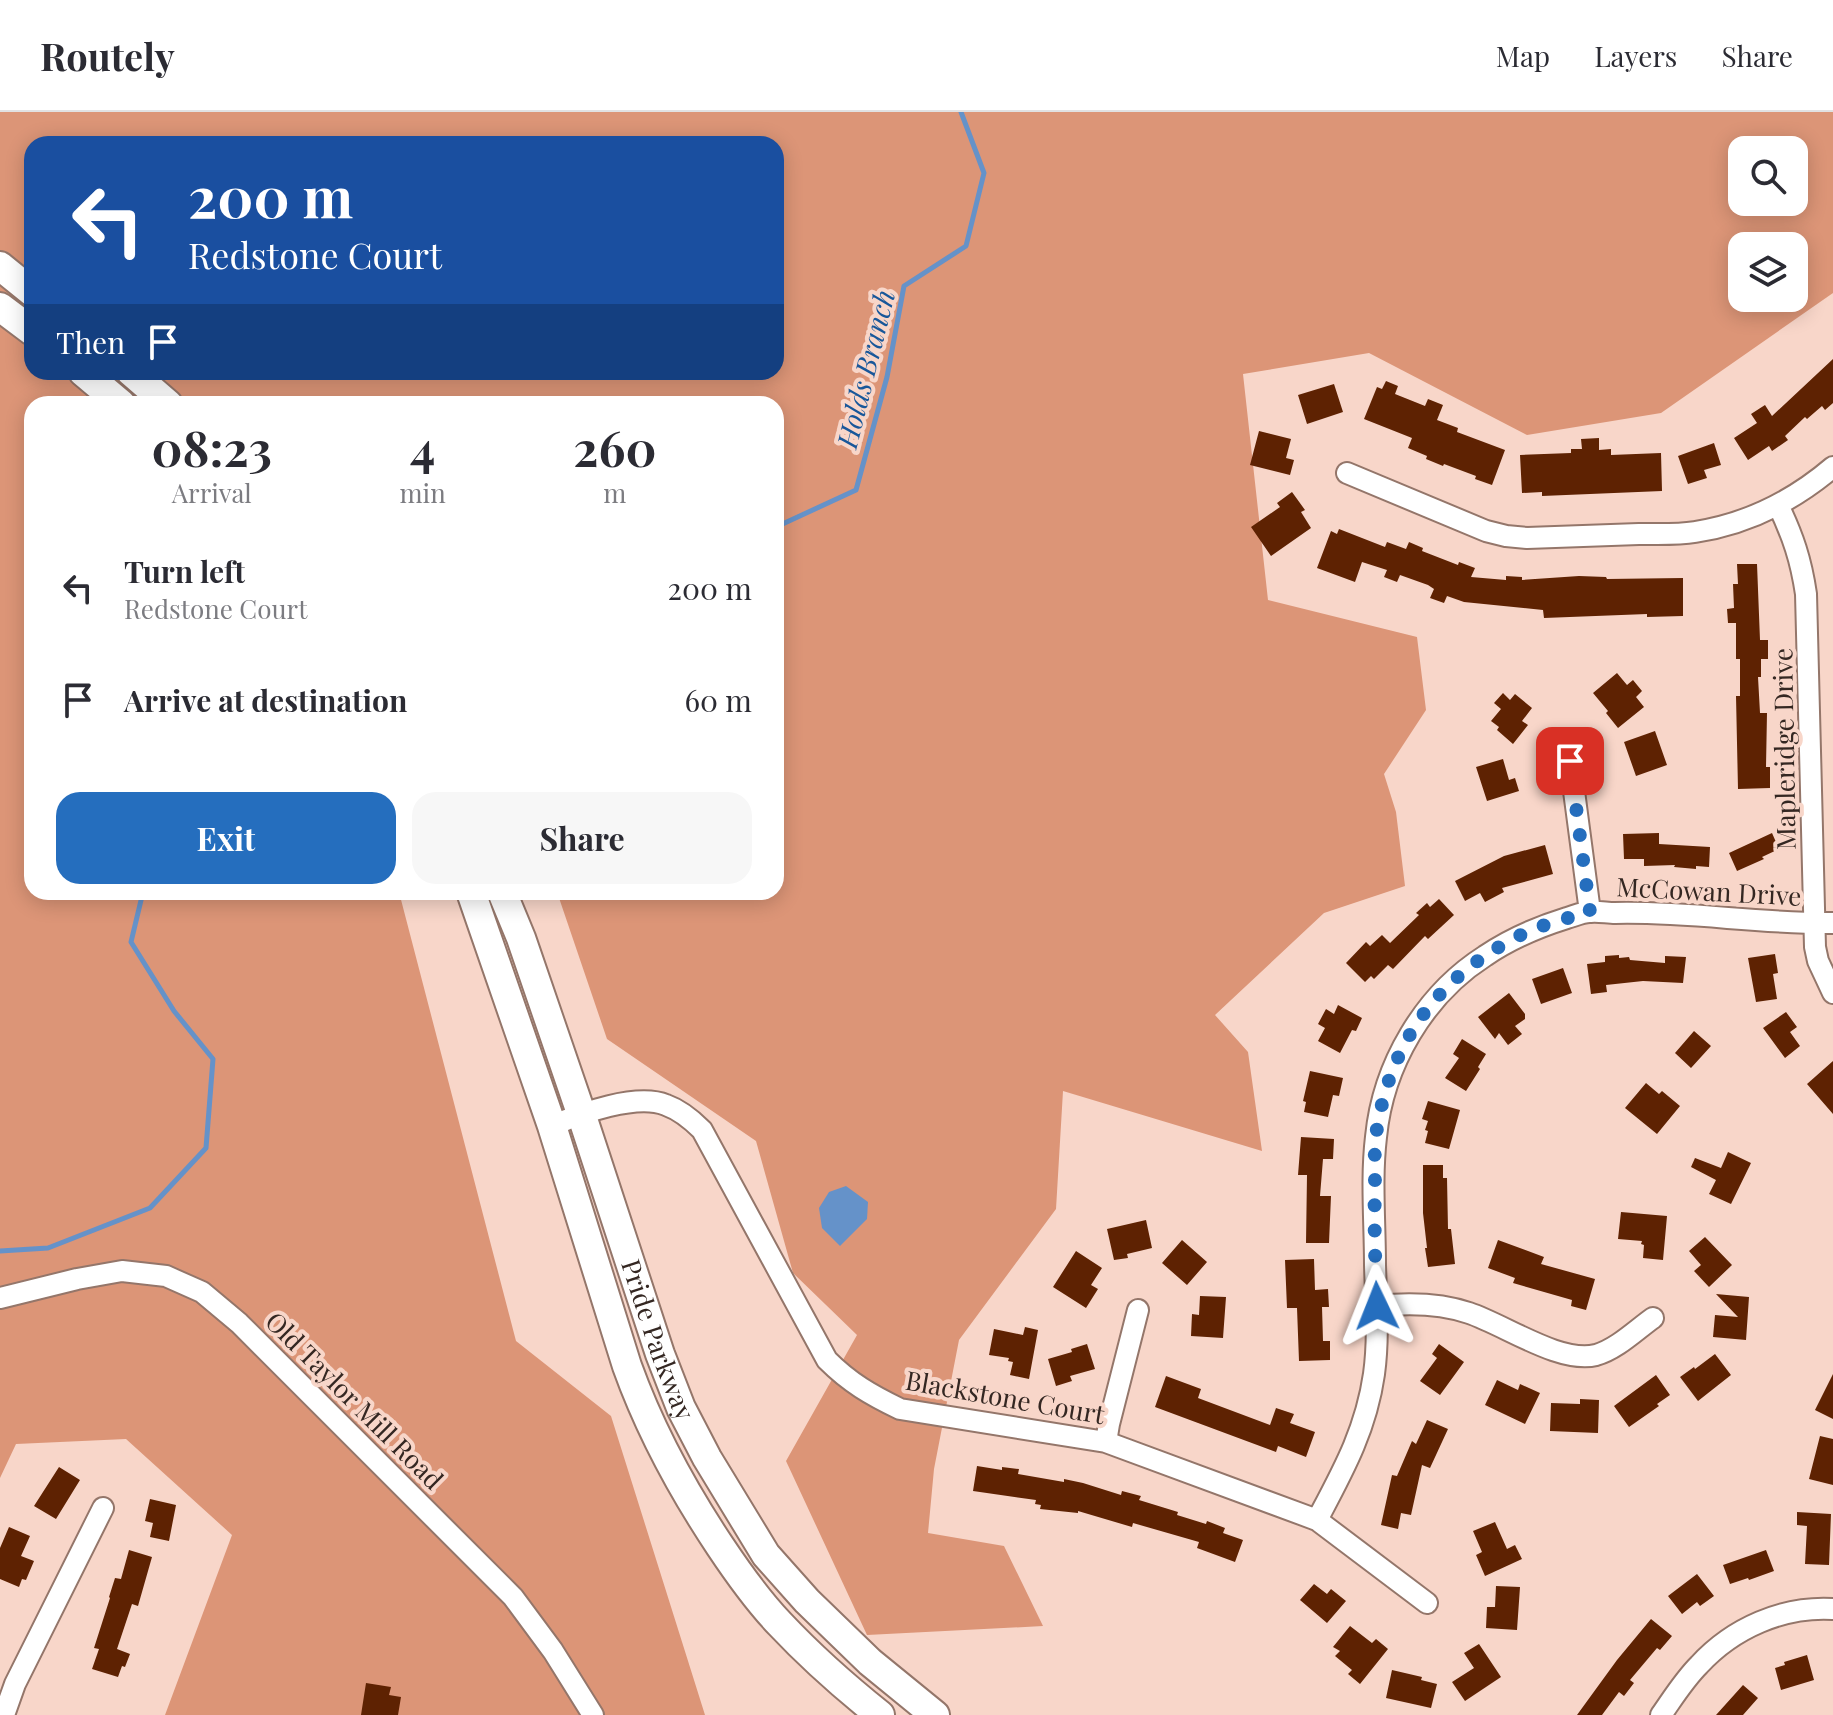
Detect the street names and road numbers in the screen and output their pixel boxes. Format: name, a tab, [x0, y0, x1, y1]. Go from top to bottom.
street label: Mapleridge Drive	[1764, 648, 1803, 850]
street label: McCowan Drive	[1616, 868, 1802, 913]
street label: Pride Parkway	[614, 1254, 703, 1426]
street label: Old Taylor Mill Road	[259, 1303, 452, 1496]
street label: Blackstone Court	[903, 1362, 1108, 1431]

